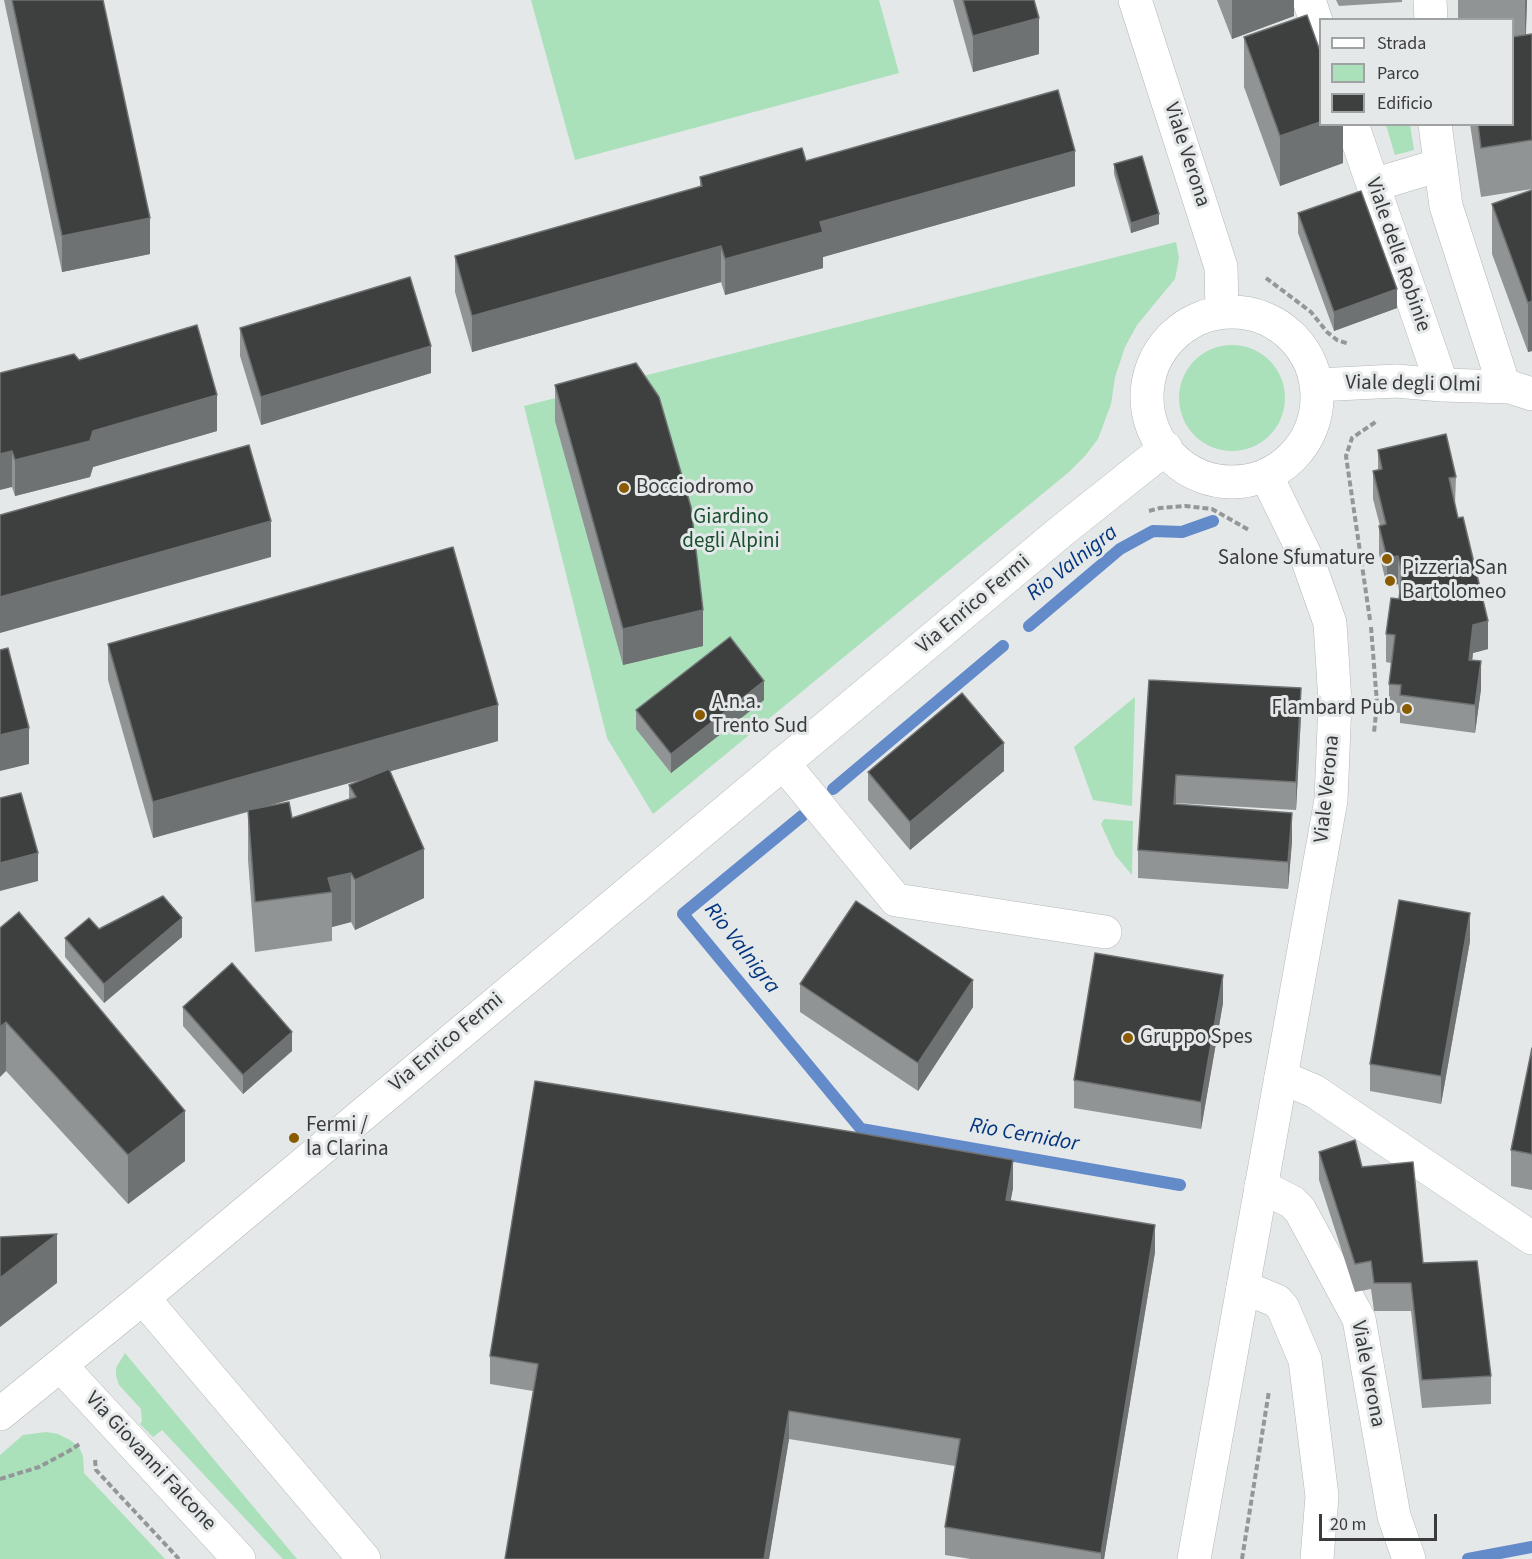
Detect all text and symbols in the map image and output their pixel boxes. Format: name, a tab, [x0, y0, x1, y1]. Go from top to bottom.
legend	[1319, 18, 1514, 126]
text: Strada	[1377, 31, 1426, 56]
text: Parco	[1377, 61, 1419, 86]
text: Edificio	[1377, 91, 1433, 116]
street label: Viale Verona	[1157, 100, 1215, 210]
street label: Viale delle Robinie	[1359, 175, 1435, 335]
street label: Viale degli Olmi	[1345, 371, 1481, 399]
place label: Bocciodromo	[636, 475, 754, 501]
marker: Bocciodromo	[617, 481, 631, 495]
park label: Giardino degli Alpini	[682, 505, 780, 555]
water label: Rio Valnigra	[1022, 520, 1124, 608]
place label: Salone Sfumature	[1218, 546, 1375, 572]
street label: Via Enrico Fermi	[912, 550, 1036, 660]
marker: Salone Sfumature	[1380, 552, 1394, 566]
place label: Pizzeria San Bartolomeo	[1402, 556, 1508, 606]
marker: Pizzeria San Bartolomeo	[1383, 574, 1397, 588]
place label: A.n.a. Trento Sud	[712, 690, 808, 740]
place label: Flambard Pub	[1272, 696, 1395, 722]
marker: Flambard Pub	[1400, 702, 1414, 716]
marker: A.n.a. Trento Sud	[693, 708, 707, 722]
street label: Viale Verona	[1310, 734, 1346, 844]
water label: Rio Valnigra	[697, 898, 785, 1000]
street label: Via Enrico Fermi	[385, 988, 509, 1098]
place label: Gruppo Spes	[1140, 1025, 1253, 1051]
marker: Gruppo Spes	[1121, 1031, 1135, 1045]
place label: Fermi / la Clarina	[306, 1113, 389, 1163]
water label: Rio Cernidor	[967, 1113, 1081, 1159]
marker: Fermi / la Clarina	[287, 1131, 301, 1145]
street label: Viale Verona	[1344, 1319, 1390, 1429]
street label: Via Giovanni Falcone	[79, 1387, 221, 1537]
scale bar	[1322, 1502, 1440, 1540]
text: 20 m	[1330, 1512, 1366, 1537]

